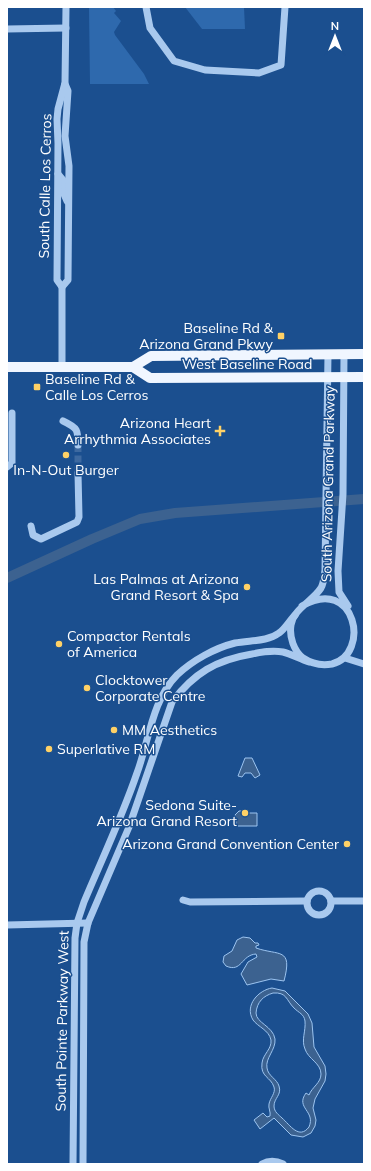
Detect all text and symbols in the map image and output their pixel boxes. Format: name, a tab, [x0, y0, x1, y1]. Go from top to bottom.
north arrow	[315, 16, 355, 56]
text: N	[331, 19, 339, 33]
street label: South Calle Los Cerros	[35, 113, 55, 259]
place label: Baseline Rd & Arizona Grand Pkwy	[139, 319, 274, 353]
marker: Baseline Rd & Arizona Grand Pkwy	[276, 331, 286, 341]
street label: West Baseline Road	[182, 355, 312, 373]
place label: Baseline Rd & Calle Los Cerros	[45, 370, 149, 404]
marker: Baseline Rd & Calle Los Cerros	[32, 382, 42, 392]
street label: South Arizona Grand Parkway	[317, 385, 339, 582]
place label: Arizona Heart Arrhythmia Associates	[64, 414, 211, 448]
marker: Arizona Heart Arrhythmia Associates	[214, 425, 226, 437]
marker: In-N-Out Burger	[61, 450, 71, 460]
place label: In-N-Out Burger	[13, 461, 120, 479]
place label: Las Palmas at Arizona Grand Resort & Spa	[93, 570, 239, 604]
marker: Las Palmas at Arizona Grand Resort & Spa	[242, 582, 252, 592]
place label: Compactor Rentals of America	[67, 627, 191, 661]
marker: Compactor Rentals of America	[54, 639, 64, 649]
place label: Clocktower Corporate Centre	[95, 671, 205, 705]
marker: Clocktower Corporate Centre	[82, 683, 92, 693]
place label: MM Aesthetics	[122, 721, 217, 739]
marker: MM Aesthetics	[109, 725, 119, 735]
place label: Superlative RM	[57, 740, 155, 758]
marker: Superlative RM	[44, 744, 54, 754]
place label: Sedona Suite- Arizona Grand Resort	[97, 796, 237, 830]
marker: Sedona Suite- Arizona Grand Resort	[240, 808, 250, 818]
place label: Arizona Grand Convention Center	[122, 835, 340, 853]
marker: Arizona Grand Convention Center	[342, 839, 352, 849]
street label: South Pointe Parkway West	[51, 930, 73, 1112]

